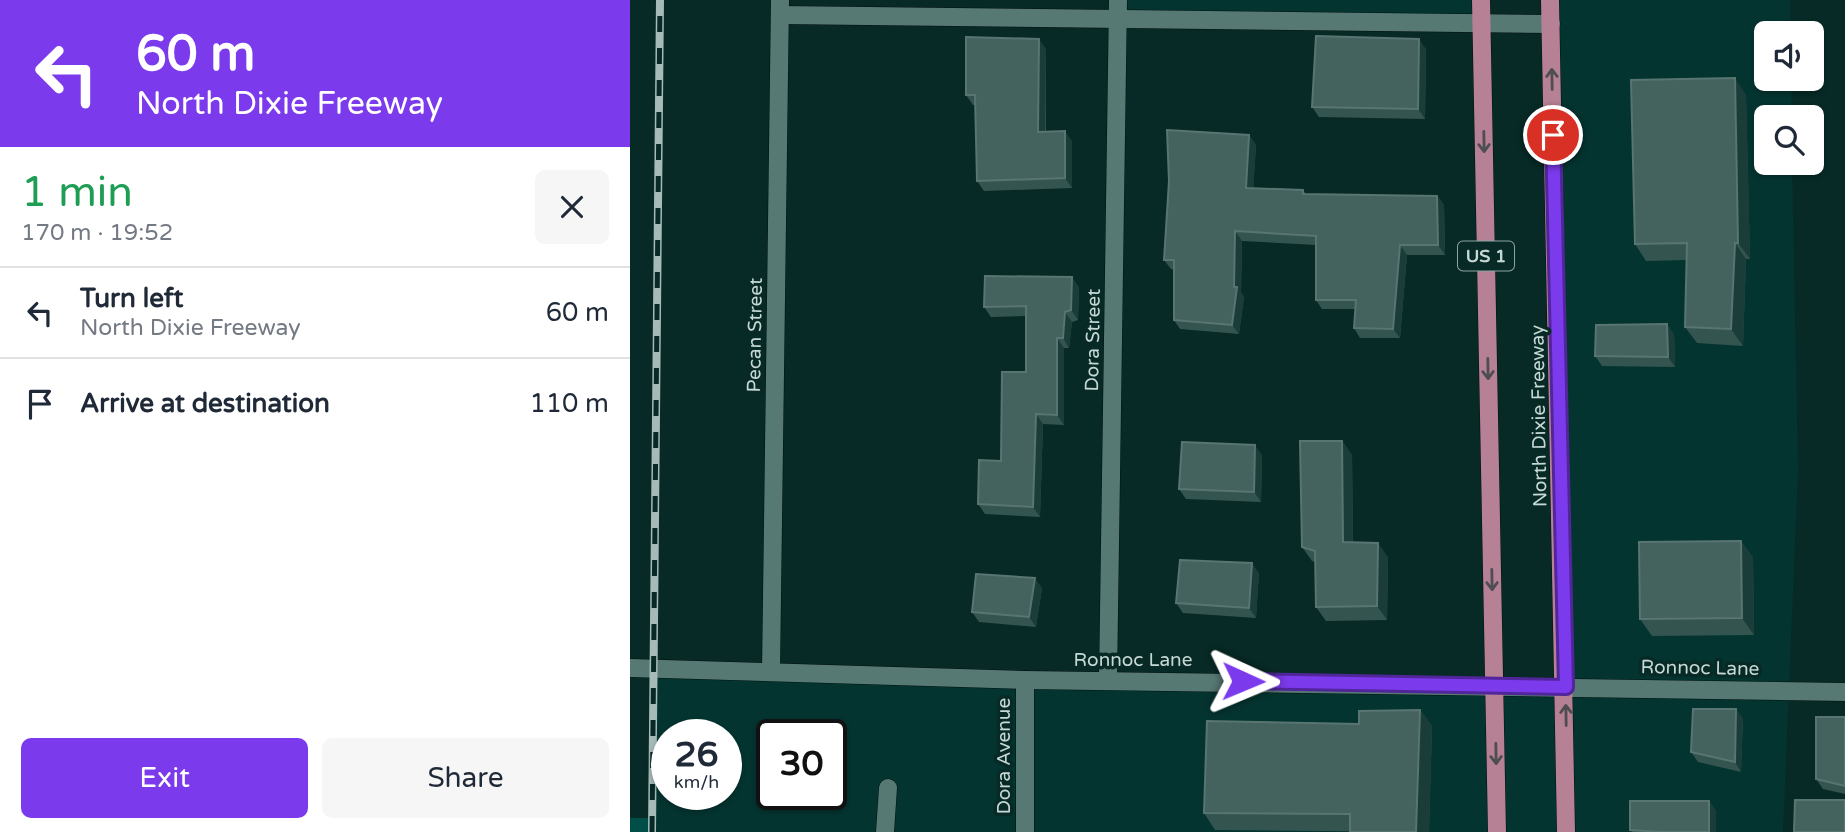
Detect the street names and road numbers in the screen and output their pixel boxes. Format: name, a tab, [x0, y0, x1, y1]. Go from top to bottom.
road number: US 1	[1458, 242, 1514, 270]
street label: Pecan Street	[743, 277, 767, 393]
street label: Dora Street	[1081, 288, 1105, 392]
street label: North Dixie Freeway	[1526, 325, 1552, 507]
street label: Ronnoc Lane	[1074, 649, 1192, 671]
street label: Ronnoc Lane	[1640, 656, 1760, 680]
street label: Dora Avenue	[993, 698, 1015, 814]

